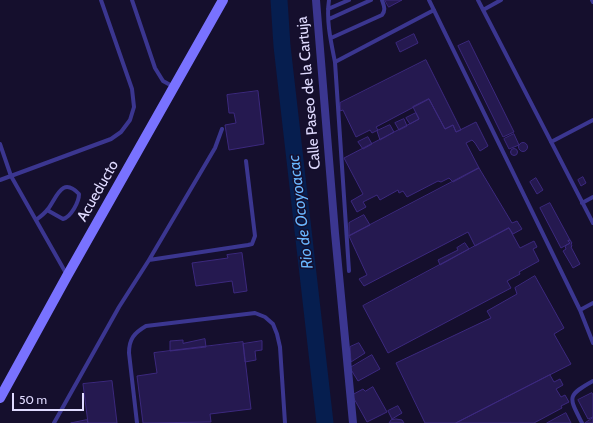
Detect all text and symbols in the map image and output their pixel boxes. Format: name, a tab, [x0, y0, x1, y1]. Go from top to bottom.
street label: Calle Paseo de la Cartuja	[293, 16, 325, 170]
water label: Rio de Ocoyoacac	[284, 154, 318, 270]
street label: Acueducto	[73, 157, 123, 225]
scale bar	[14, 385, 86, 411]
text: 50 m	[19, 392, 47, 407]

